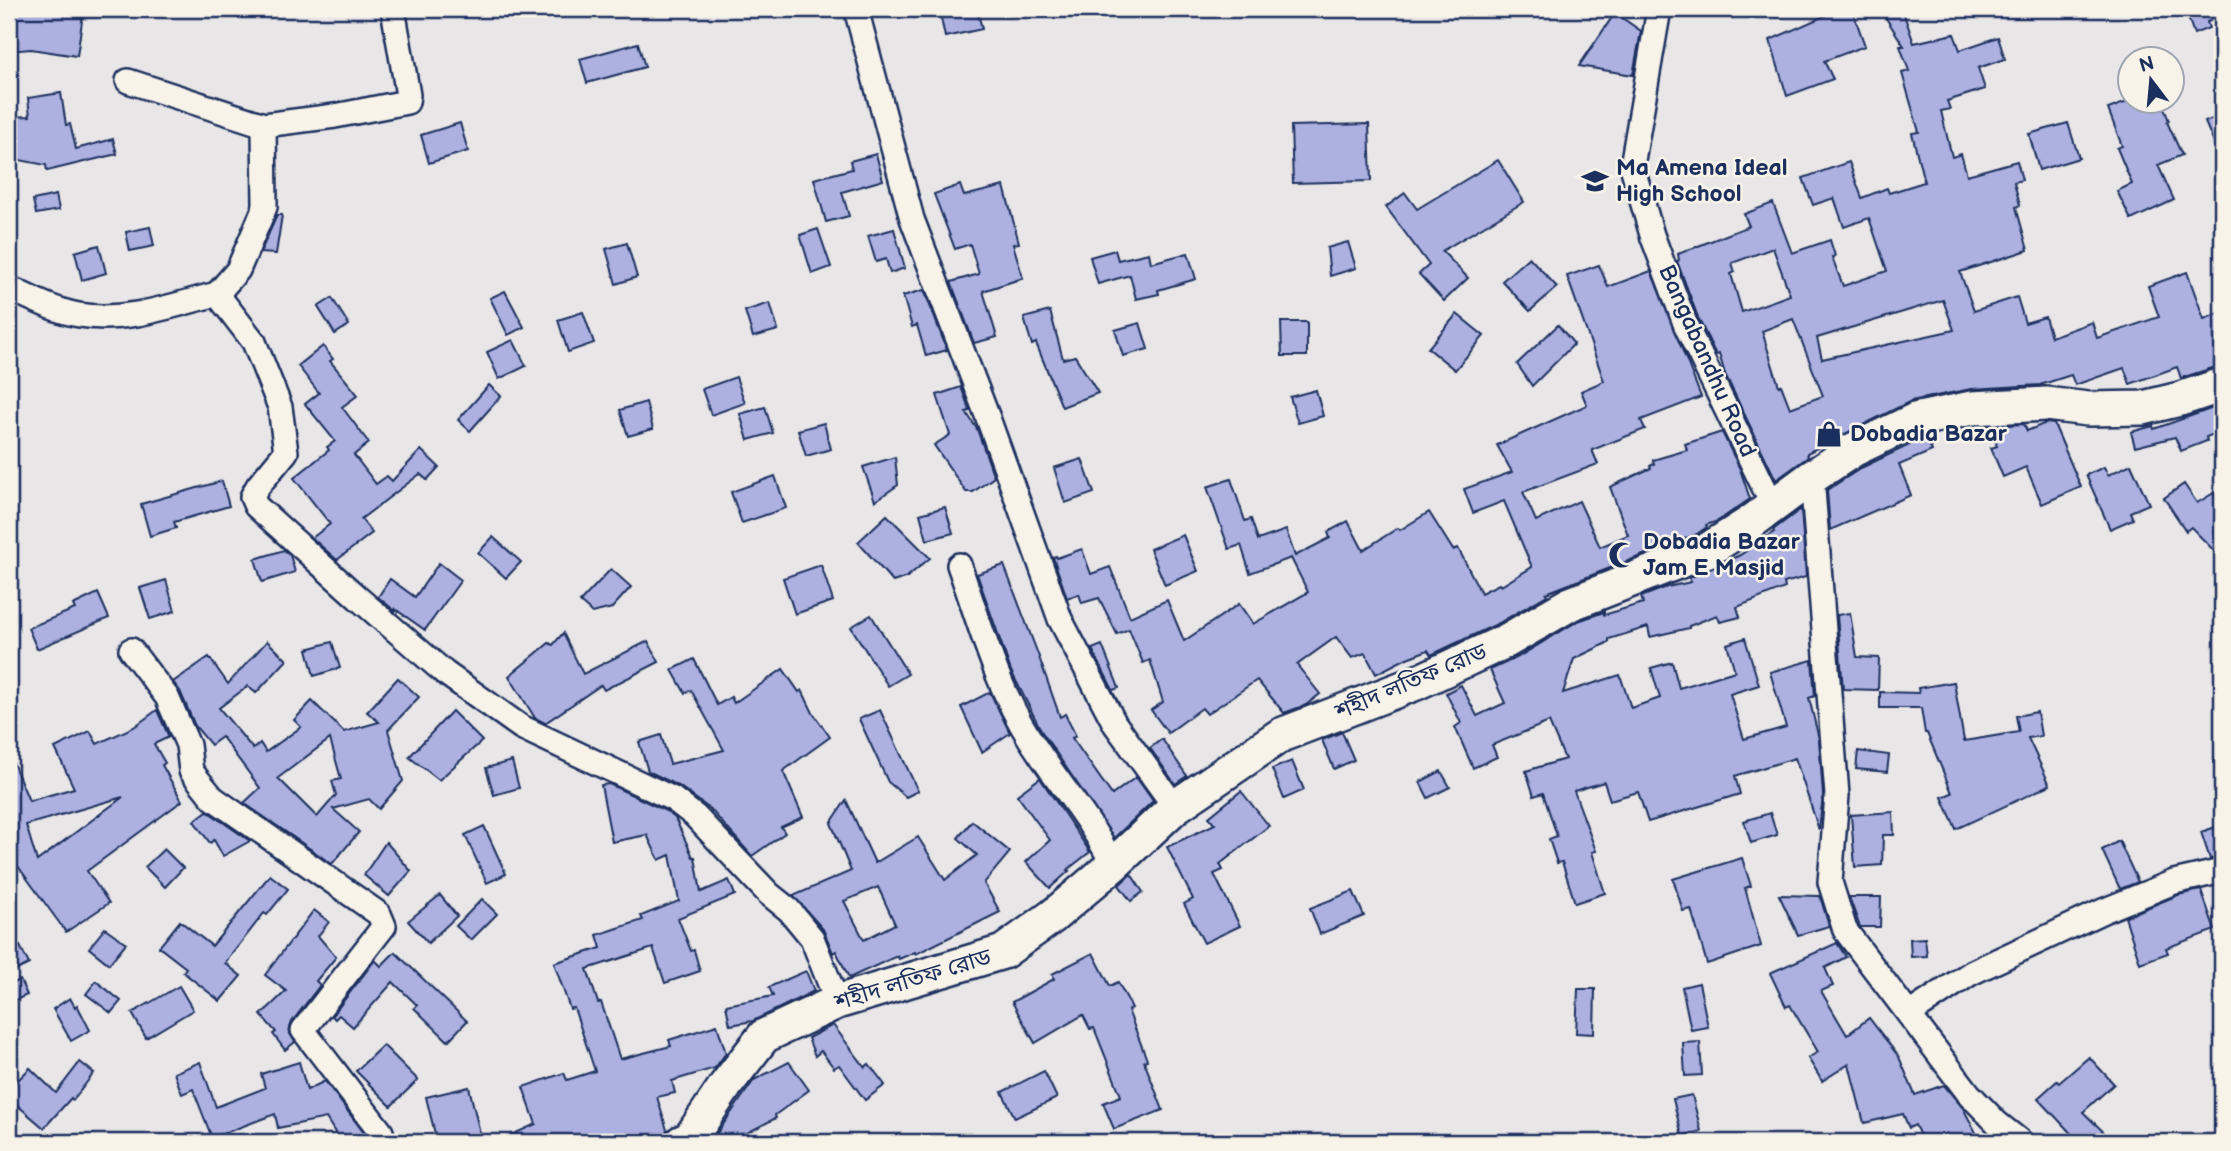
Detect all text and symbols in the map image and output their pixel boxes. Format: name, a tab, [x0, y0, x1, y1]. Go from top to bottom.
north arrow	[2116, 46, 2186, 116]
text: N	[2137, 52, 2157, 78]
place label: Ma Amena Ideal High School	[1616, 154, 1787, 208]
school or university icon: Ma Amena Ideal High School	[1580, 166, 1610, 196]
street label: Bangabandhu Road	[1652, 261, 1762, 461]
shop icon: Dobadia Bazar	[1814, 419, 1844, 449]
place label: Dobadia Bazar	[1850, 420, 2008, 448]
place label: Dobadia Bazar Jam E Masjid	[1643, 528, 1801, 582]
mosque icon: Dobadia Bazar Jam E Masjid	[1607, 540, 1637, 570]
street label: শহীদ লতিফ রোড	[1330, 637, 1492, 727]
street label: শহীদ লতিফ রোড	[830, 943, 995, 1017]

